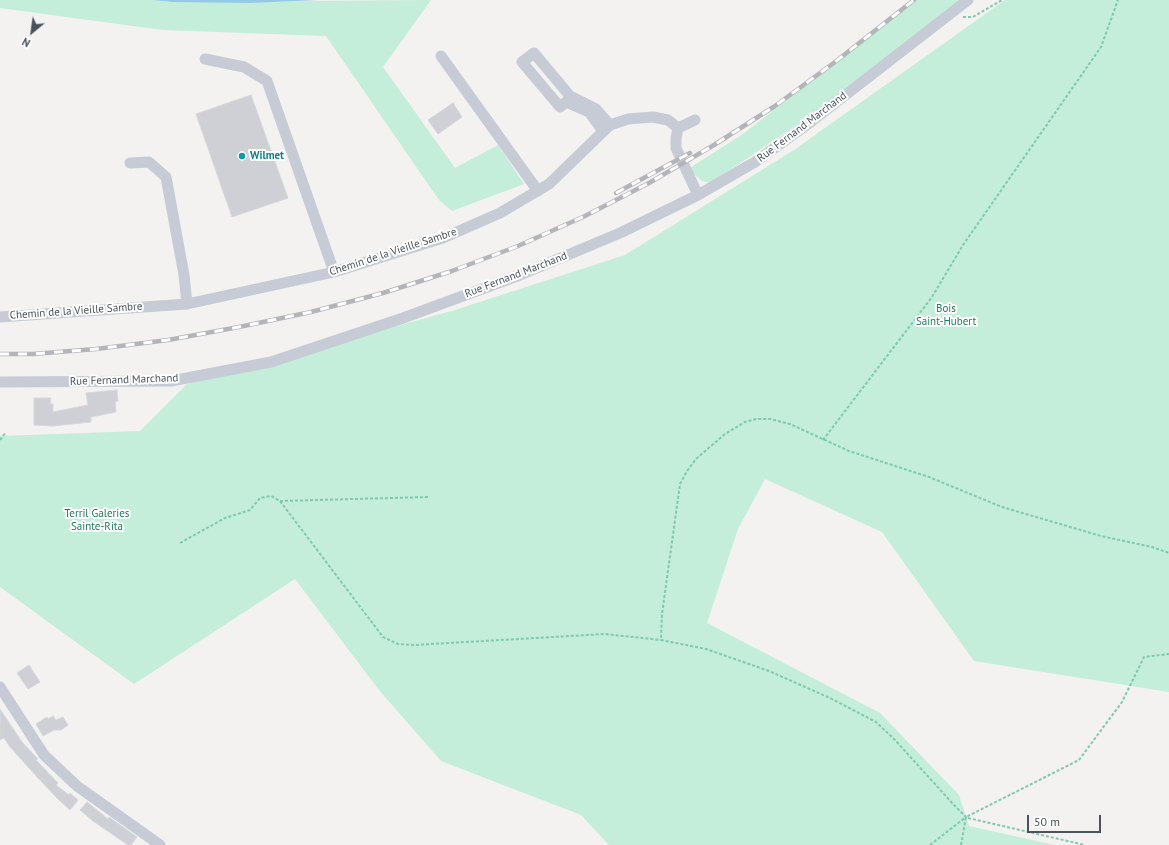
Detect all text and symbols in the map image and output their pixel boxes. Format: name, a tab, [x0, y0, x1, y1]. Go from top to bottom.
north arrow	[12, 12, 52, 52]
text: N	[20, 35, 33, 50]
street label: Rue Fernand Marchand	[755, 89, 849, 165]
place label: Wilmet	[250, 149, 284, 163]
marker: Wilmet	[237, 151, 247, 161]
street label: Chemin de la Vieille Sambre	[328, 225, 458, 279]
street label: Rue Fernand Marchand	[463, 249, 569, 301]
street label: Chemin de la Vieille Sambre	[9, 300, 143, 322]
park label: Bois Saint-Hubert	[916, 302, 976, 328]
street label: Rue Fernand Marchand	[70, 372, 178, 388]
park label: Terril Galeries Sainte-Rita	[65, 507, 129, 533]
scale bar	[1029, 807, 1103, 833]
text: 50 m	[1034, 814, 1060, 829]

